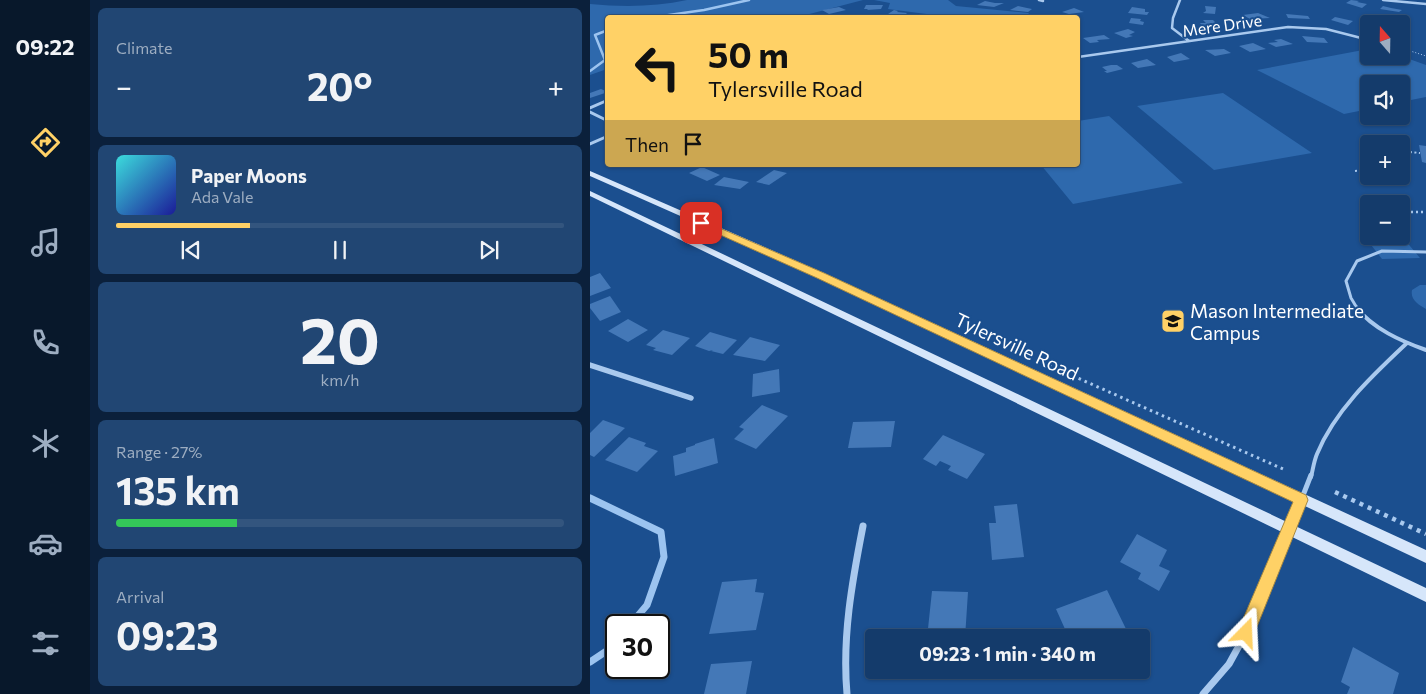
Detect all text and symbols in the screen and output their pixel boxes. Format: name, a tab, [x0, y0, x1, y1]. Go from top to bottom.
street label: Mere Drive	[1181, 10, 1263, 40]
north arrow	[1360, 15, 1410, 65]
map controls	[1360, 15, 1410, 245]
text: 50 m	[708, 32, 789, 75]
text: 09:22	[15, 33, 75, 60]
icon: left	[625, 35, 690, 100]
text: Climate	[116, 38, 172, 57]
text: 20°	[307, 62, 373, 109]
text: −	[116, 69, 132, 103]
text: +	[548, 69, 564, 103]
text: Tylersville Road	[708, 75, 863, 102]
button: sound	[1360, 75, 1410, 125]
icon: directions	[28, 125, 63, 160]
icon: arrive	[679, 130, 707, 158]
text: Then	[625, 133, 669, 156]
button: +	[1360, 135, 1410, 185]
text: Paper Moons	[191, 164, 307, 187]
text: Ada Vale	[191, 187, 253, 206]
button: −	[1360, 195, 1410, 245]
pin	[680, 202, 722, 244]
icon: arrive	[687, 209, 715, 237]
icon: music	[28, 225, 63, 260]
icon: previous	[177, 236, 205, 264]
icon: pause	[326, 236, 354, 264]
icon: next	[475, 236, 503, 264]
text: 20	[300, 298, 380, 377]
place label: Mason Intermediate Campus	[1190, 299, 1364, 344]
street label: Tylersville Road	[952, 307, 1082, 385]
school or university icon: Mason Intermediate Campus	[1160, 308, 1186, 334]
icon: phone	[28, 325, 63, 360]
text: km/h	[321, 370, 359, 389]
icon: climate	[28, 426, 63, 461]
text: Range · 27%	[116, 442, 202, 461]
text: 135 km	[116, 466, 240, 513]
icon: car	[28, 526, 63, 561]
text: Arrival	[116, 587, 164, 606]
position arrow	[1219, 606, 1271, 658]
text: 09:23	[116, 611, 219, 658]
speed limit sign: 30	[605, 614, 670, 679]
icon: filters	[28, 626, 63, 661]
text: 09:23 · 1 min · 340 m	[919, 642, 1096, 665]

